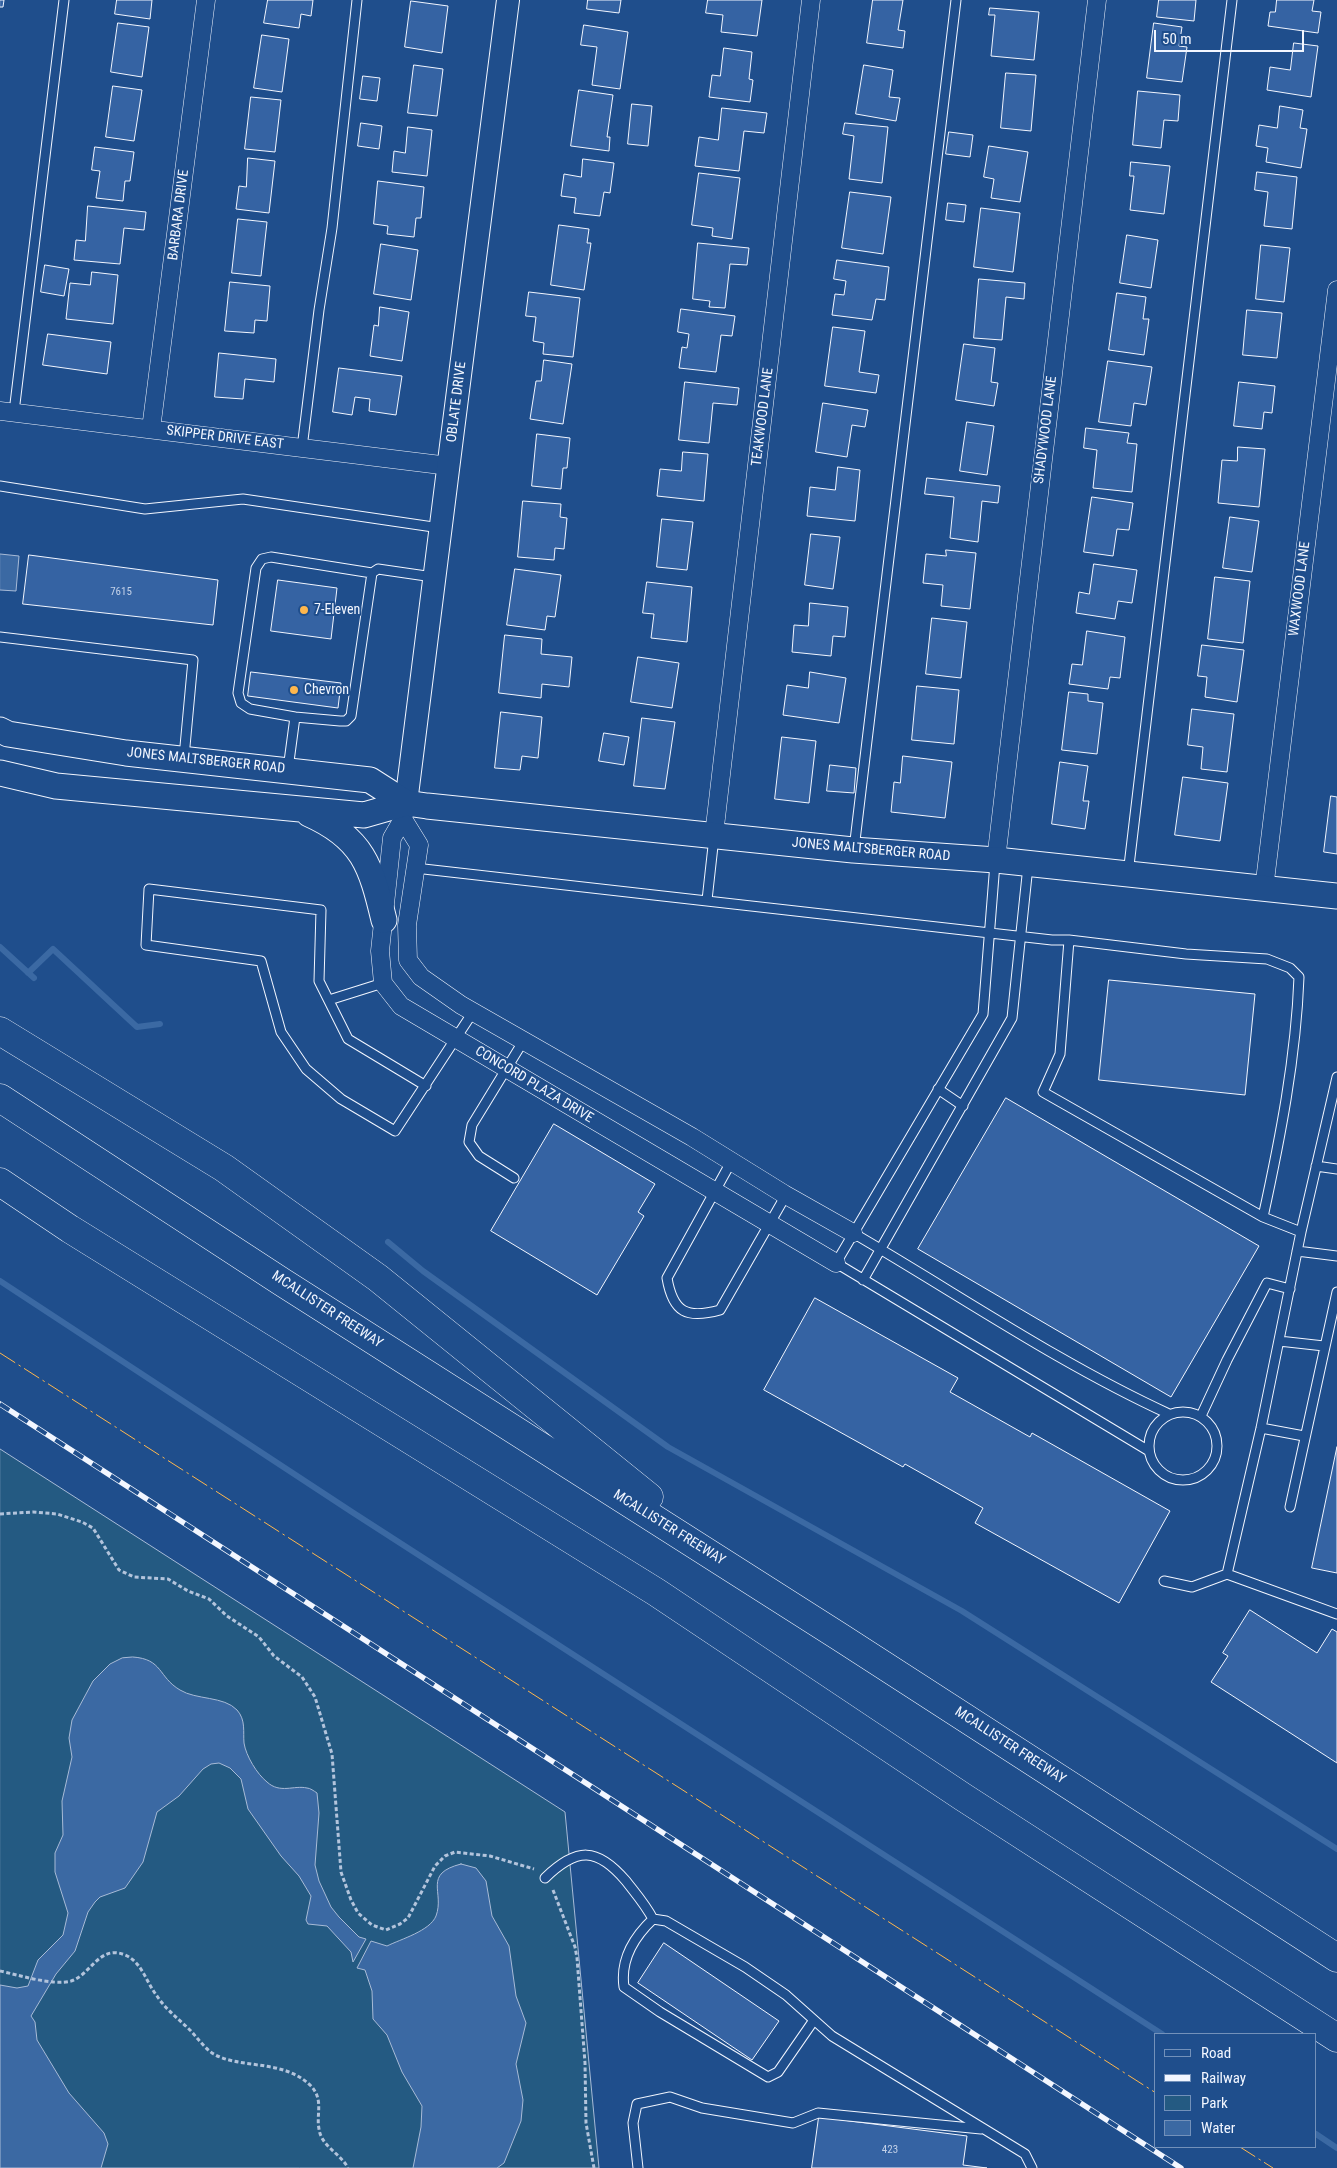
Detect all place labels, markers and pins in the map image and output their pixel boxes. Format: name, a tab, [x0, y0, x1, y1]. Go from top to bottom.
place label: 7-Eleven	[314, 602, 360, 618]
marker: 7-Eleven	[298, 604, 310, 616]
place label: Chevron	[304, 682, 349, 698]
marker: Chevron	[288, 684, 300, 696]

